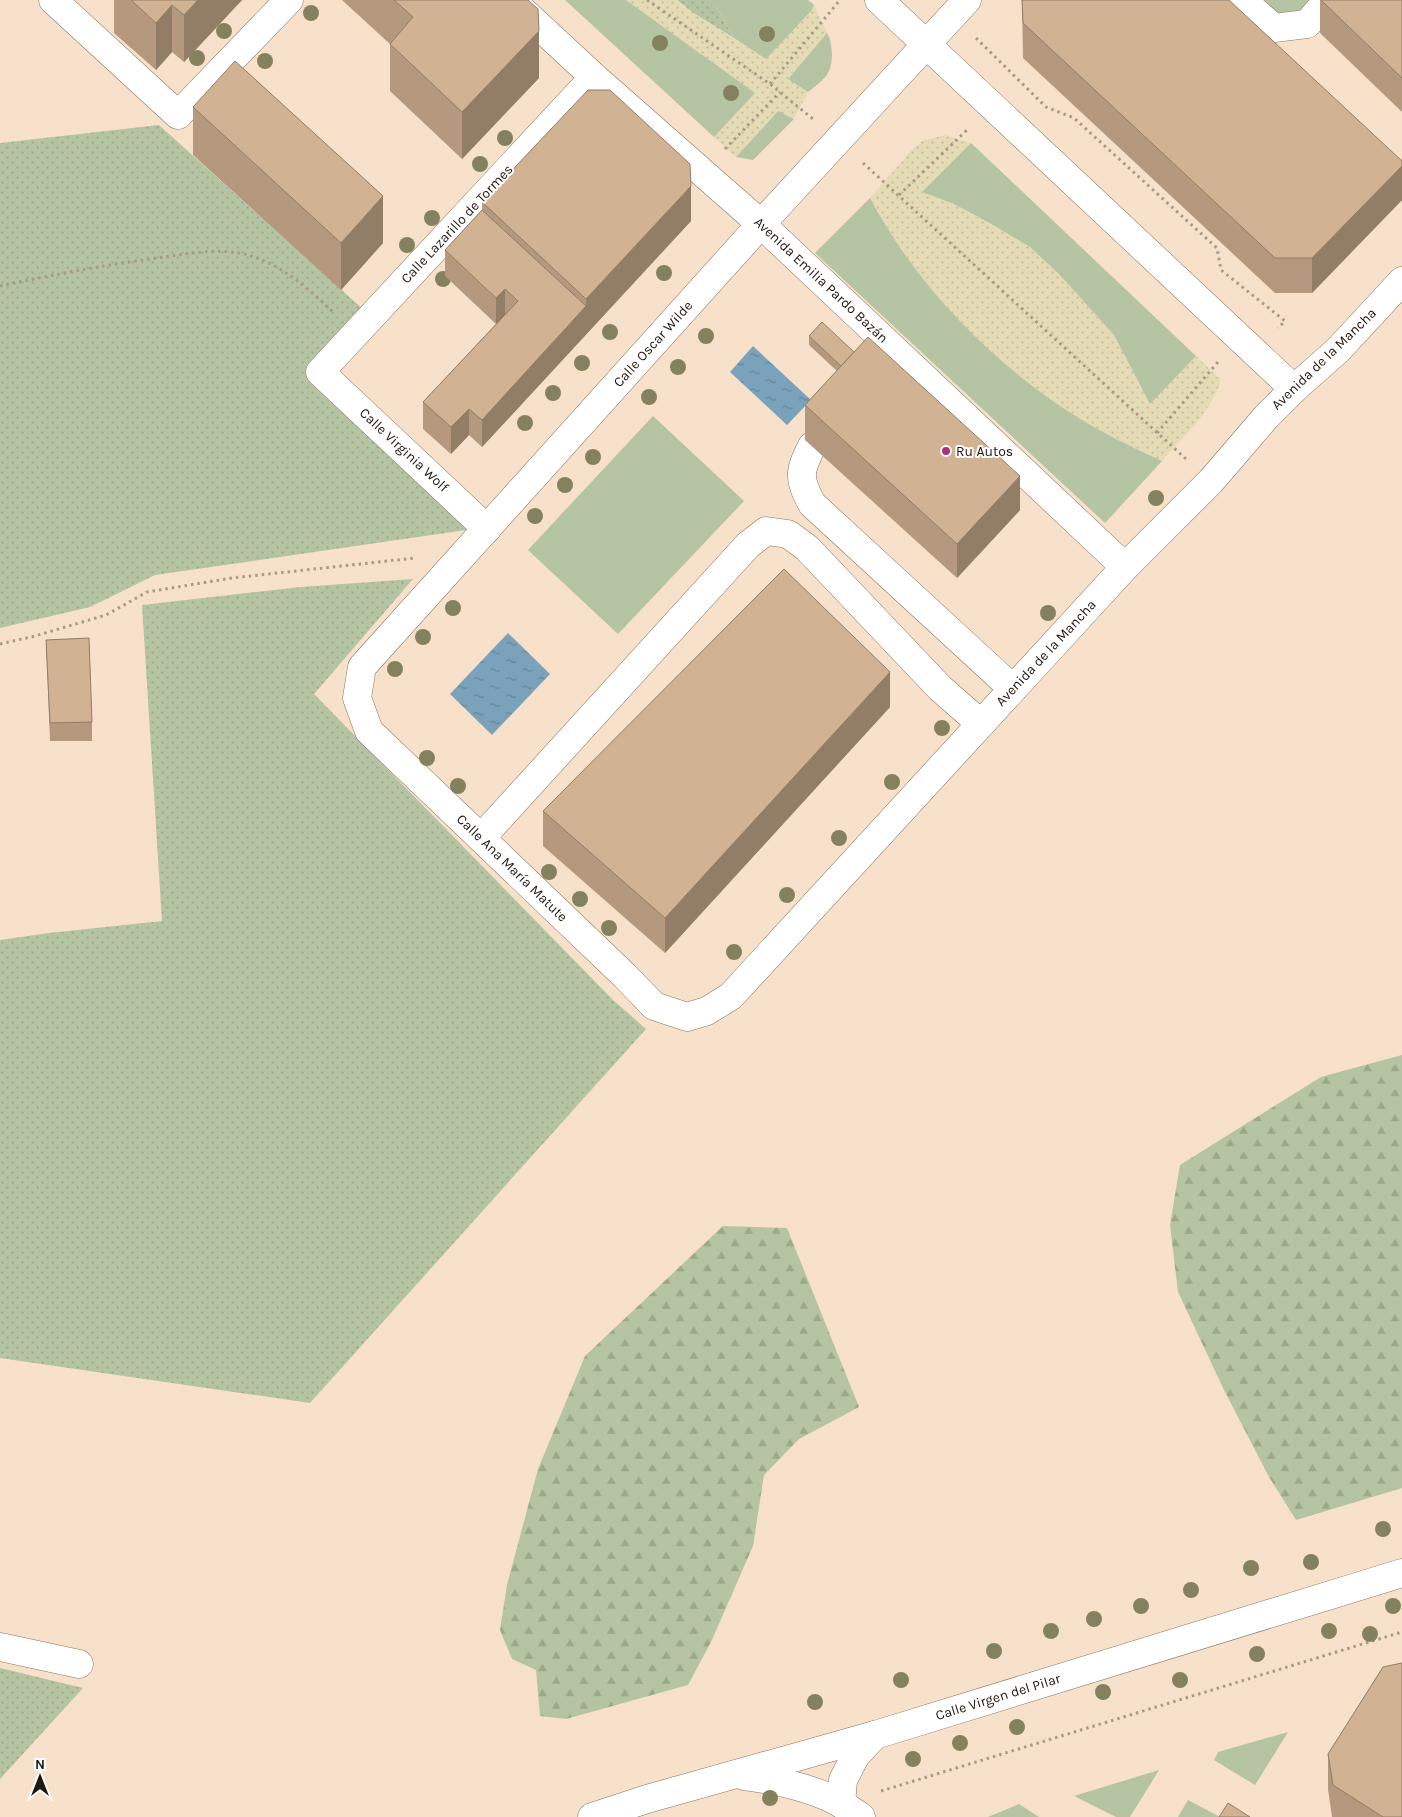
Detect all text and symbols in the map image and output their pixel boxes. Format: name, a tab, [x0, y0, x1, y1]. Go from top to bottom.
street label: Calle Lazarillo de Tormes	[397, 161, 517, 287]
street label: Avenida Emilia Pardo Bazán	[750, 213, 892, 347]
street label: Calle Oscar Wilde	[610, 297, 696, 391]
street label: Avenida de la Mancha	[1268, 305, 1380, 413]
street label: Calle Virginia Wolf	[356, 404, 452, 496]
place label: Ru Autos	[956, 443, 1013, 460]
marker: Ru Autos	[940, 445, 952, 457]
street label: Avenida de la Mancha	[992, 596, 1100, 710]
street label: Calle Ana María Matute	[453, 811, 571, 925]
street label: Calle Virgen del Pilar	[933, 1670, 1063, 1724]
north arrow	[15, 1752, 65, 1802]
text: N	[35, 1756, 45, 1773]

